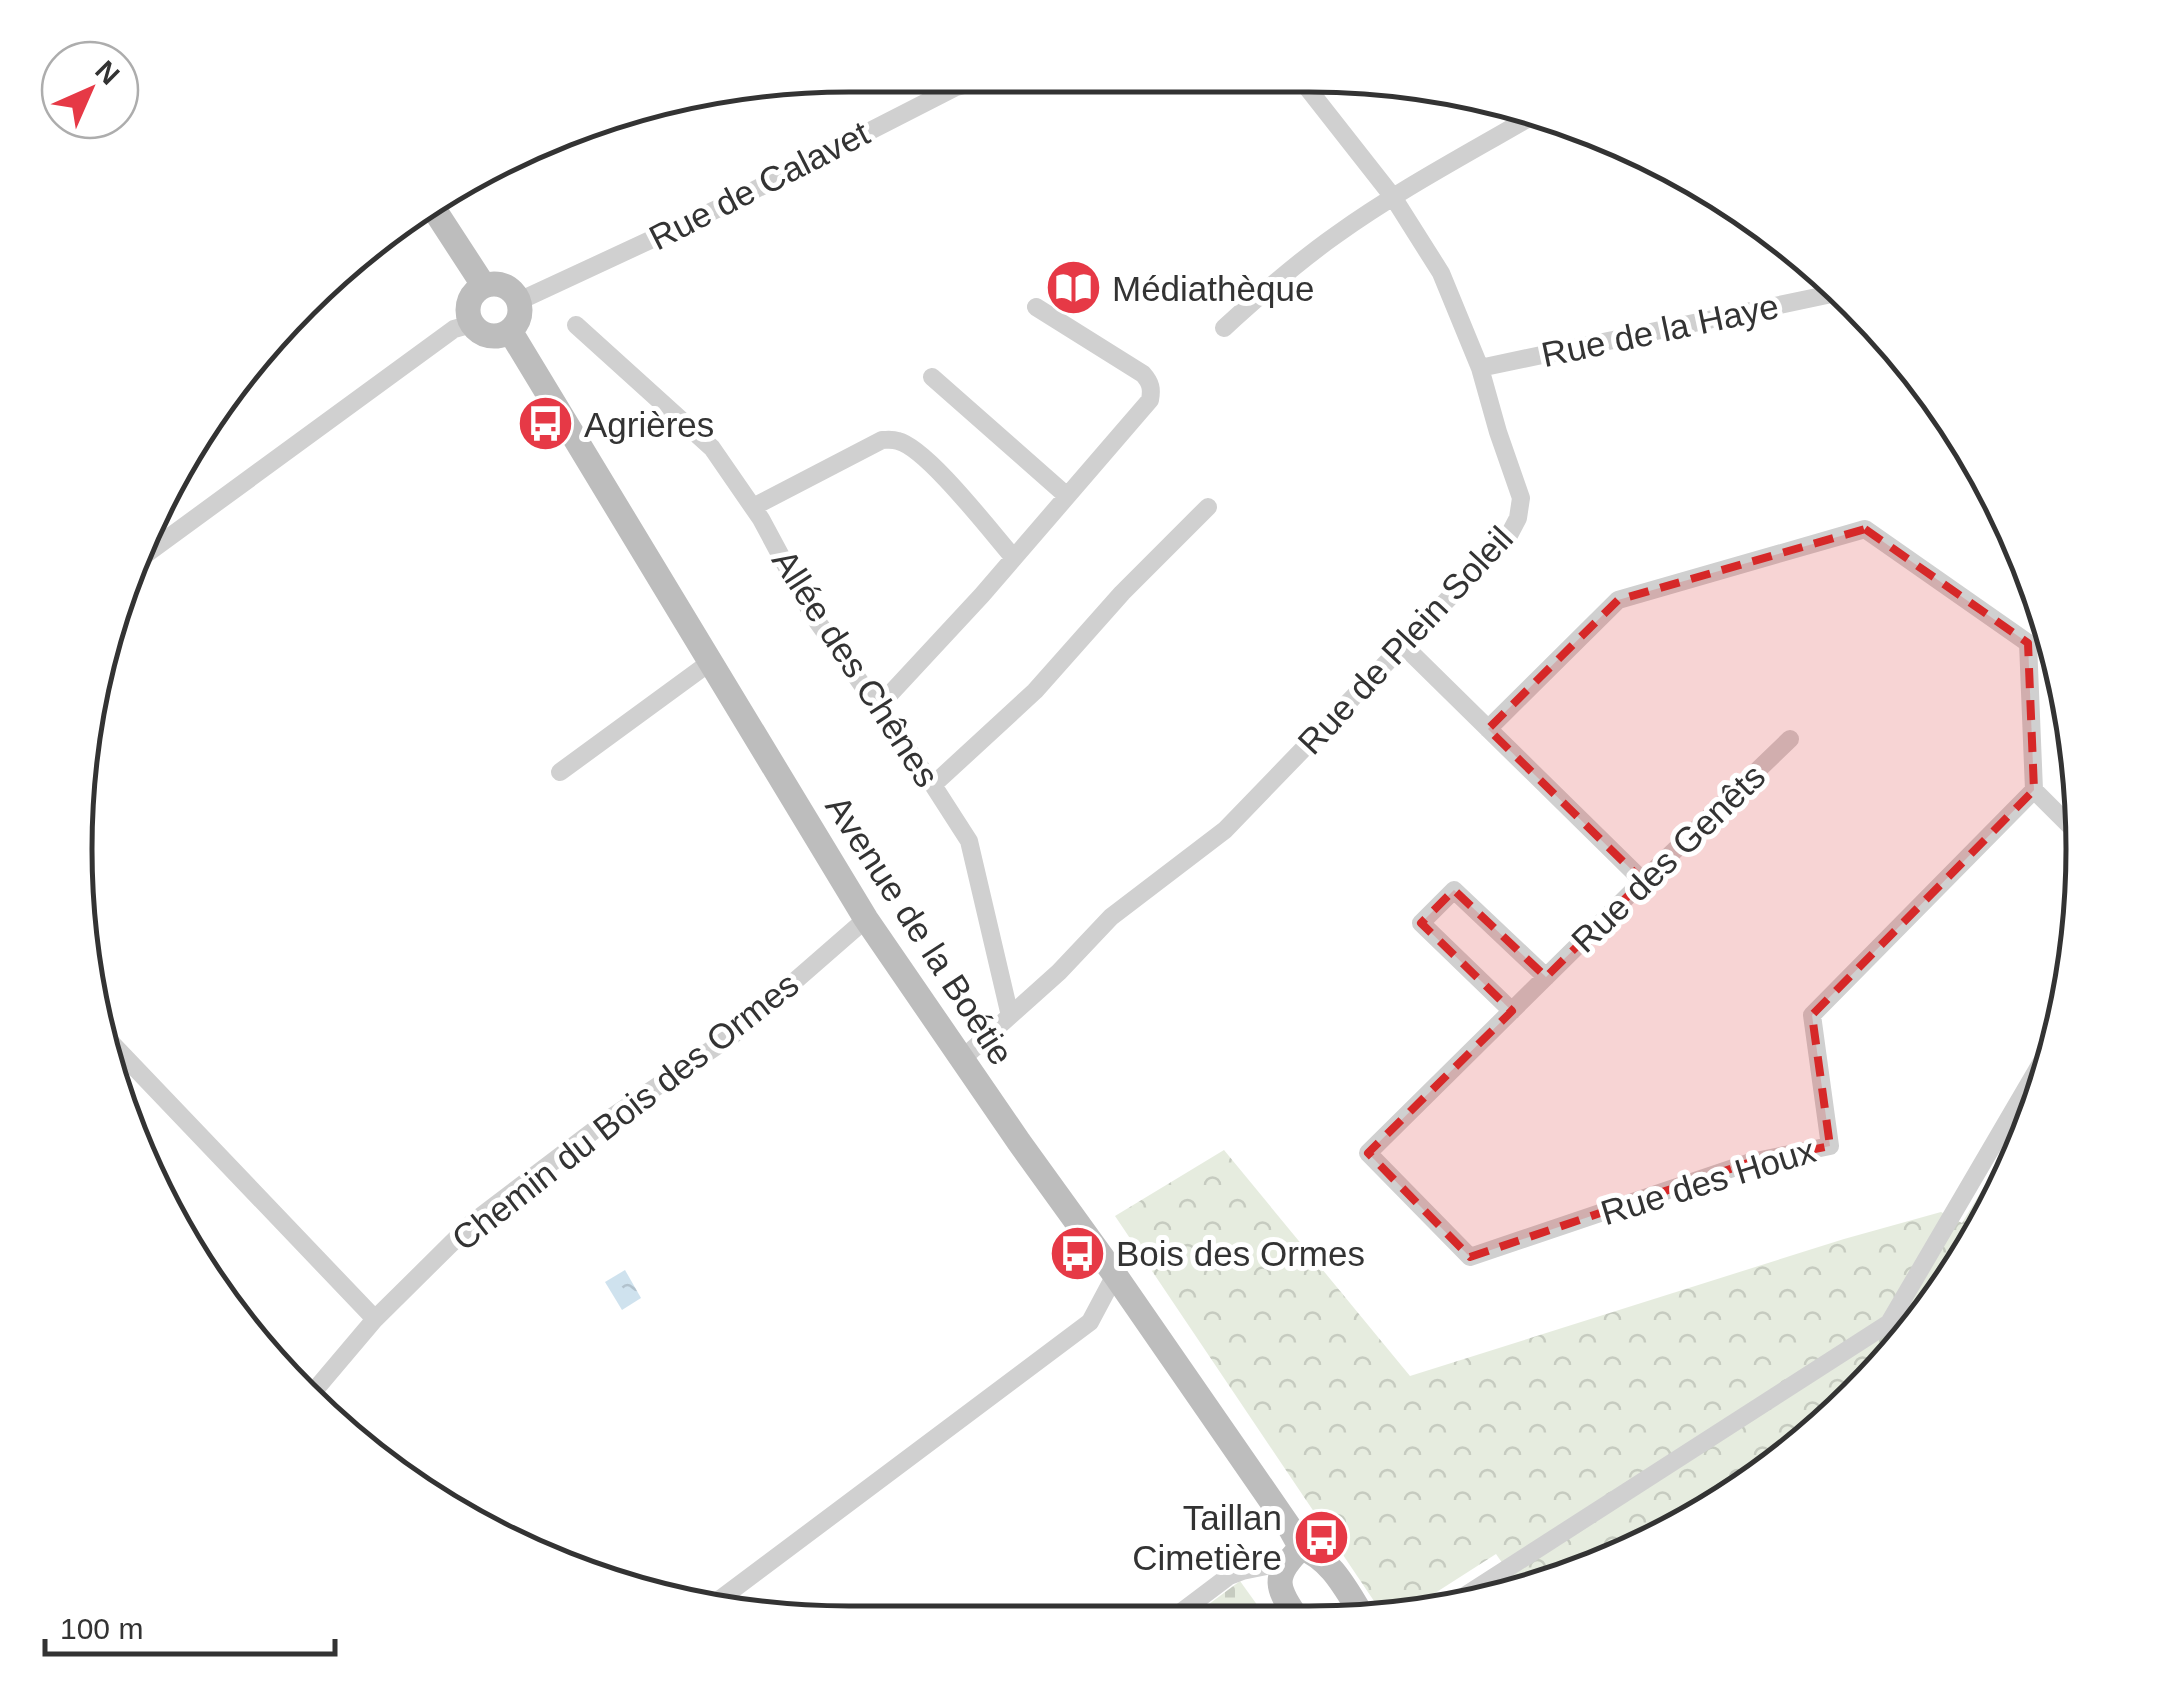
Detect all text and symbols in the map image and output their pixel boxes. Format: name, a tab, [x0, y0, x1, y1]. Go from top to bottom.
north arrow	[40, 40, 140, 140]
text: N	[89, 55, 125, 91]
street label: Rue de Calavet	[643, 113, 876, 257]
library icon: Médiathèque	[1043, 258, 1103, 318]
place label: Médiathèque	[1112, 269, 1314, 308]
street label: Rue de la Haye	[1538, 286, 1782, 374]
bus stop icon: Agrières	[515, 394, 575, 454]
place label: Agrières	[584, 405, 714, 444]
street label: Rue de Plein Soleil	[1290, 519, 1520, 761]
street label: Allée des Chênes	[765, 542, 947, 794]
street label: Rue des Genêts	[1563, 756, 1773, 960]
street label: Avenue de la Boétie	[818, 788, 1022, 1072]
street label: Chemin du Bois des Ormes	[444, 964, 806, 1258]
street label: Rue des Houx	[1596, 1130, 1820, 1232]
bus stop icon: Bois des Ormes	[1047, 1223, 1107, 1283]
place label: Bois des Ormes	[1116, 1234, 1365, 1273]
place label: Taillan Cimetière	[1132, 1498, 1282, 1577]
bus stop icon: Taillan Cimetière	[1291, 1507, 1351, 1567]
scale bar	[45, 1594, 335, 1656]
text: 100 m	[60, 1612, 143, 1645]

